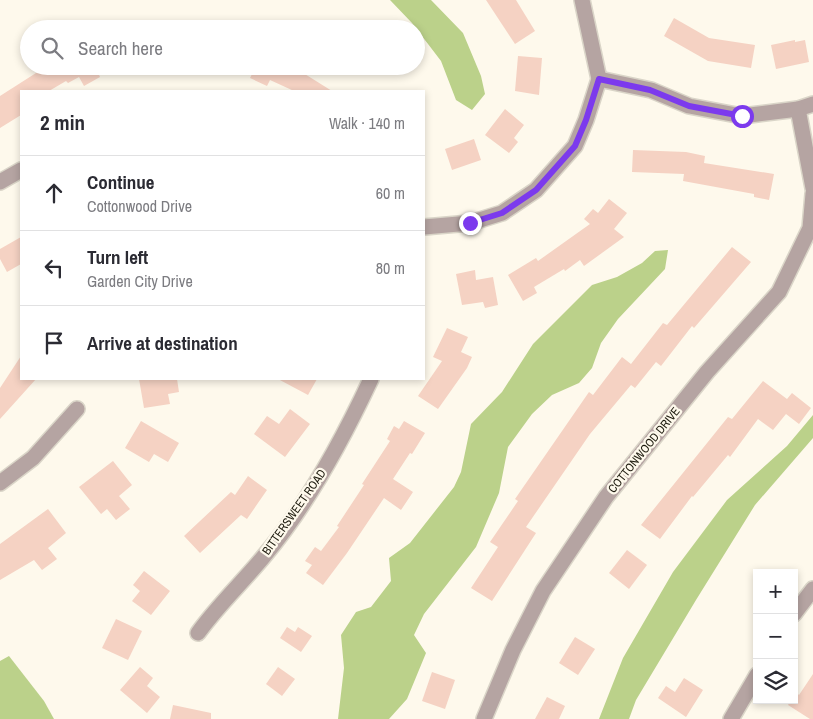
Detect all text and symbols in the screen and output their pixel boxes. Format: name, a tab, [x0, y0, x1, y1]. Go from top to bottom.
search box	[20, 20, 425, 75]
icon: search	[38, 34, 66, 62]
text: Search here	[78, 35, 163, 61]
route start	[731, 105, 754, 128]
text: 2 min	[40, 108, 85, 137]
text: Walk · 140 m	[329, 112, 405, 134]
text: Continue	[87, 169, 155, 195]
icon: ahead	[40, 179, 68, 207]
text: 60 m	[376, 182, 405, 204]
text: Cottonwood Drive	[87, 195, 192, 217]
route end	[459, 212, 482, 235]
text: Turn left	[87, 244, 148, 270]
icon: left	[40, 254, 68, 282]
text: 80 m	[376, 257, 405, 279]
text: Garden City Drive	[87, 270, 193, 292]
icon: arrive	[40, 329, 68, 357]
text: Arrive at destination	[87, 330, 238, 356]
street label: COTTONWOOD DRIVE	[604, 404, 684, 496]
street label: BITTERSWEET ROAD	[258, 466, 330, 558]
map controls	[753, 569, 798, 704]
button: +	[753, 569, 798, 614]
button: −	[753, 614, 798, 659]
button: layers	[753, 659, 798, 704]

